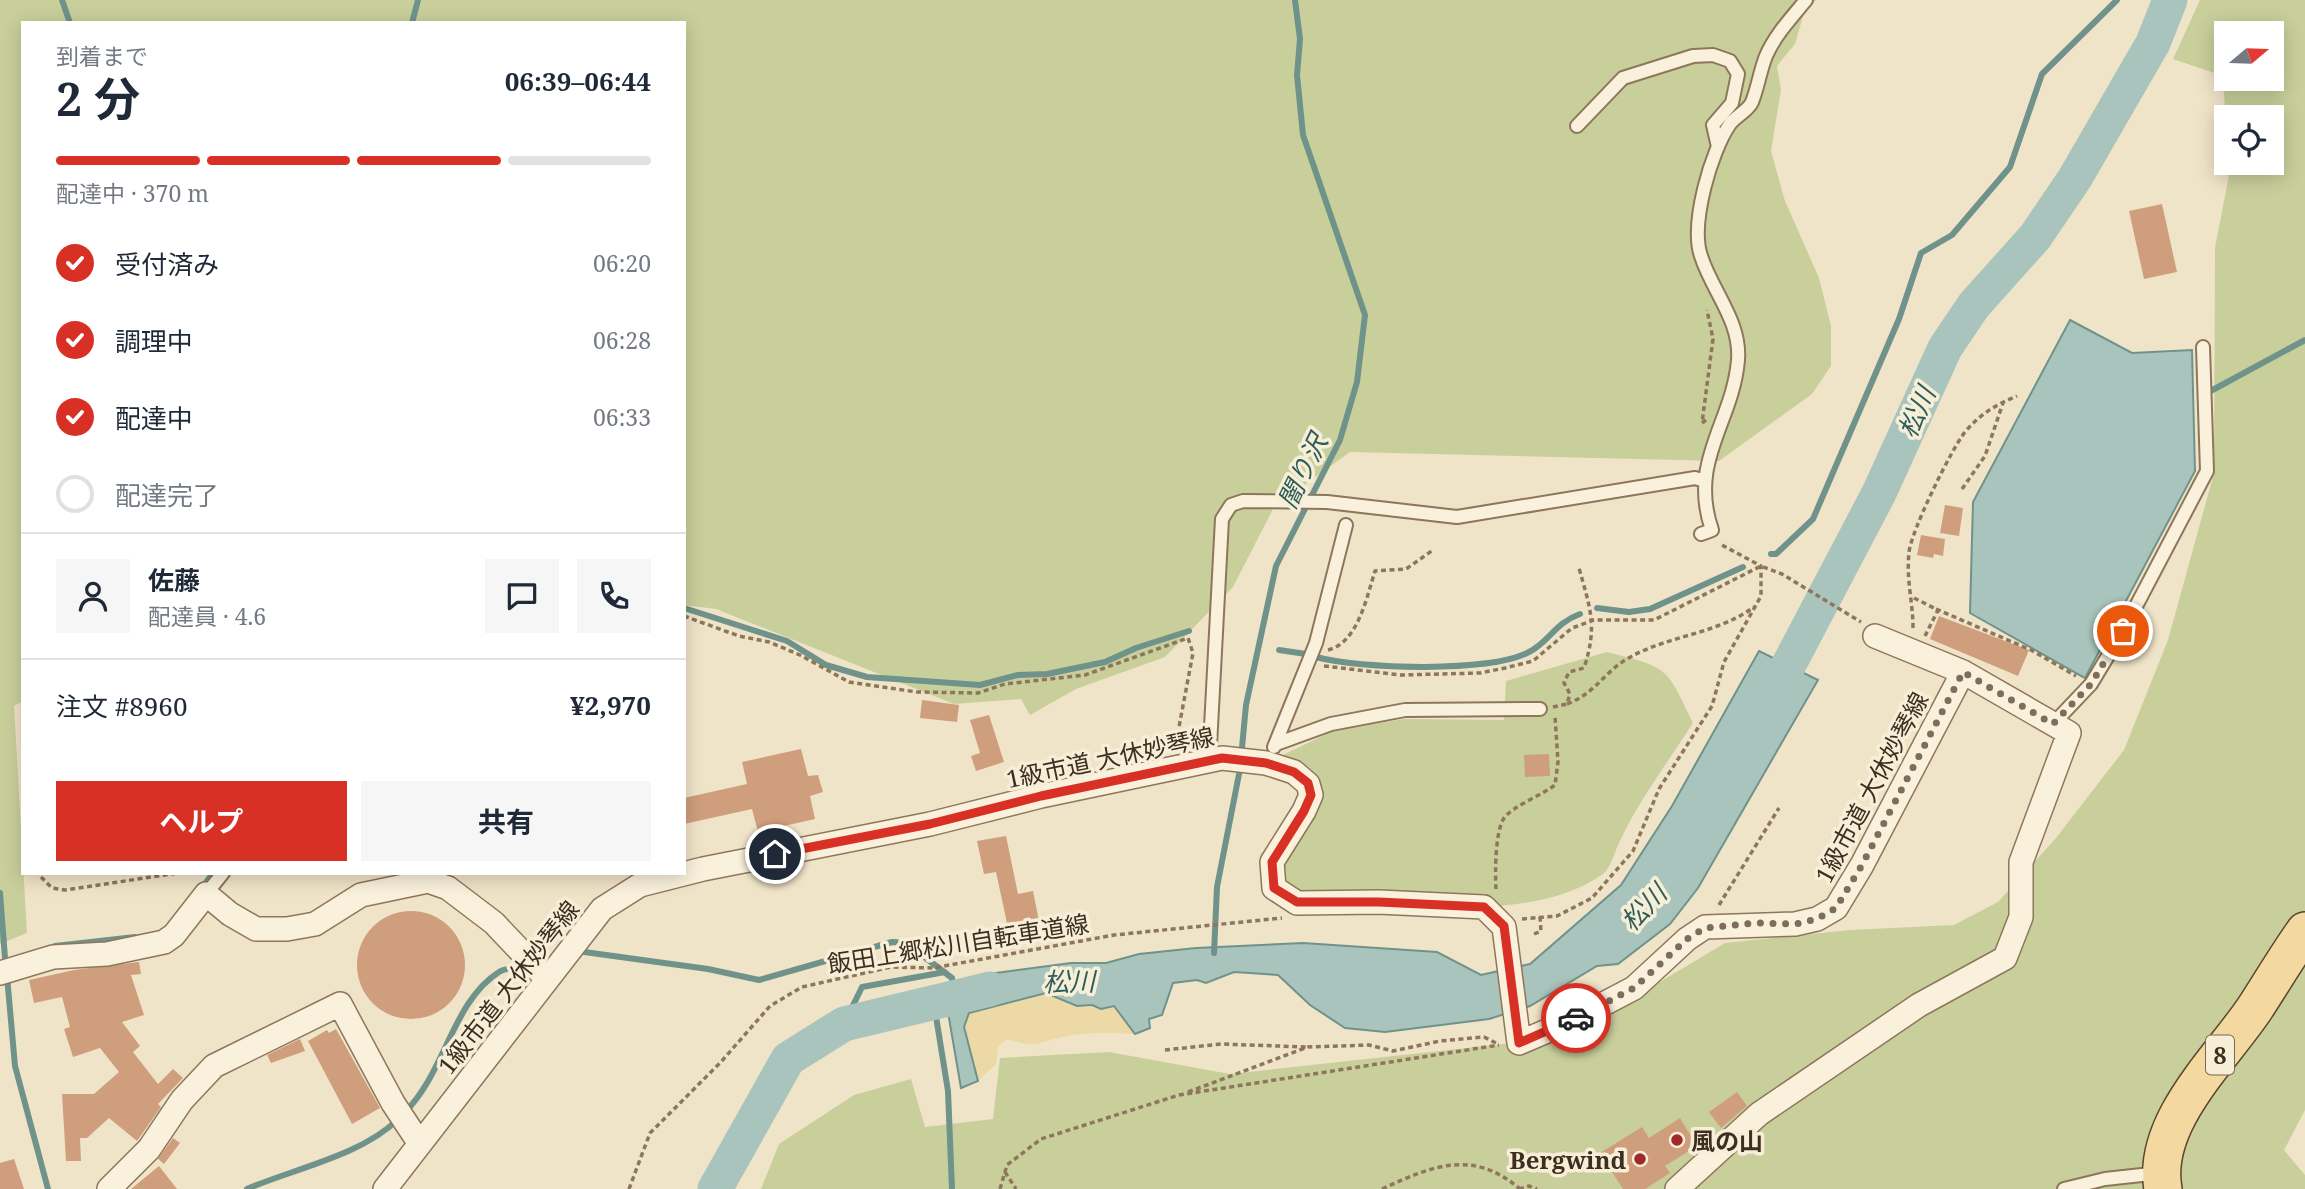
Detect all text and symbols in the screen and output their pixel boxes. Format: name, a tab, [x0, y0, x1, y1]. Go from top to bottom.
north arrow	[2214, 21, 2284, 91]
map controls	[2214, 21, 2284, 175]
text: 到着まで	[56, 40, 148, 72]
text: 06:39–06:44	[505, 63, 651, 99]
text: 2 分	[56, 67, 140, 129]
button: locate	[2214, 105, 2284, 175]
text: 配達中 · 370 m	[56, 177, 209, 209]
icon: check	[56, 244, 94, 282]
text: 受付済み	[115, 246, 219, 282]
text: 06:20	[593, 247, 651, 279]
icon: check	[56, 321, 94, 359]
text: 調理中	[115, 323, 193, 359]
text: 06:28	[593, 324, 651, 356]
water label: 松川	[1889, 378, 1944, 443]
icon: check	[56, 398, 94, 436]
text: 配達中	[115, 400, 193, 436]
text: 06:33	[593, 401, 651, 433]
water label: 闇り沢	[1269, 425, 1337, 514]
text: 配達完了	[115, 477, 219, 513]
button: person	[56, 559, 130, 633]
button: chat	[485, 559, 559, 633]
button: phone	[577, 559, 651, 633]
text: 佐藤	[148, 562, 200, 598]
text: 配達員 · 4.6	[148, 600, 266, 632]
pin	[2093, 601, 2153, 661]
icon: bag	[2104, 612, 2142, 650]
street label: 1級市道 大休妙琴線	[1807, 686, 1935, 888]
text: ¥2,970	[570, 687, 651, 723]
text: 注文 #8960	[56, 688, 187, 724]
street label: 1級市道 大休妙琴線	[1003, 719, 1217, 795]
button: ヘルプ	[56, 781, 347, 861]
button: 共有	[361, 781, 651, 861]
pin	[745, 824, 805, 884]
icon: home	[756, 835, 794, 873]
water label: 松川	[1612, 874, 1676, 938]
street label: 1級市道 大休妙琴線	[430, 893, 586, 1081]
street label: 飯田上郷松川自転車道線	[825, 906, 1091, 980]
water label: 松川	[1043, 962, 1098, 999]
courier	[1541, 983, 1611, 1053]
icon: car	[1557, 999, 1595, 1037]
road number: 8	[2206, 1036, 2234, 1074]
place label: 風の山	[1691, 1124, 1763, 1157]
marker: 風の山	[1669, 1132, 1685, 1148]
place label: Bergwind	[1510, 1143, 1626, 1176]
marker: Bergwind	[1632, 1151, 1648, 1167]

